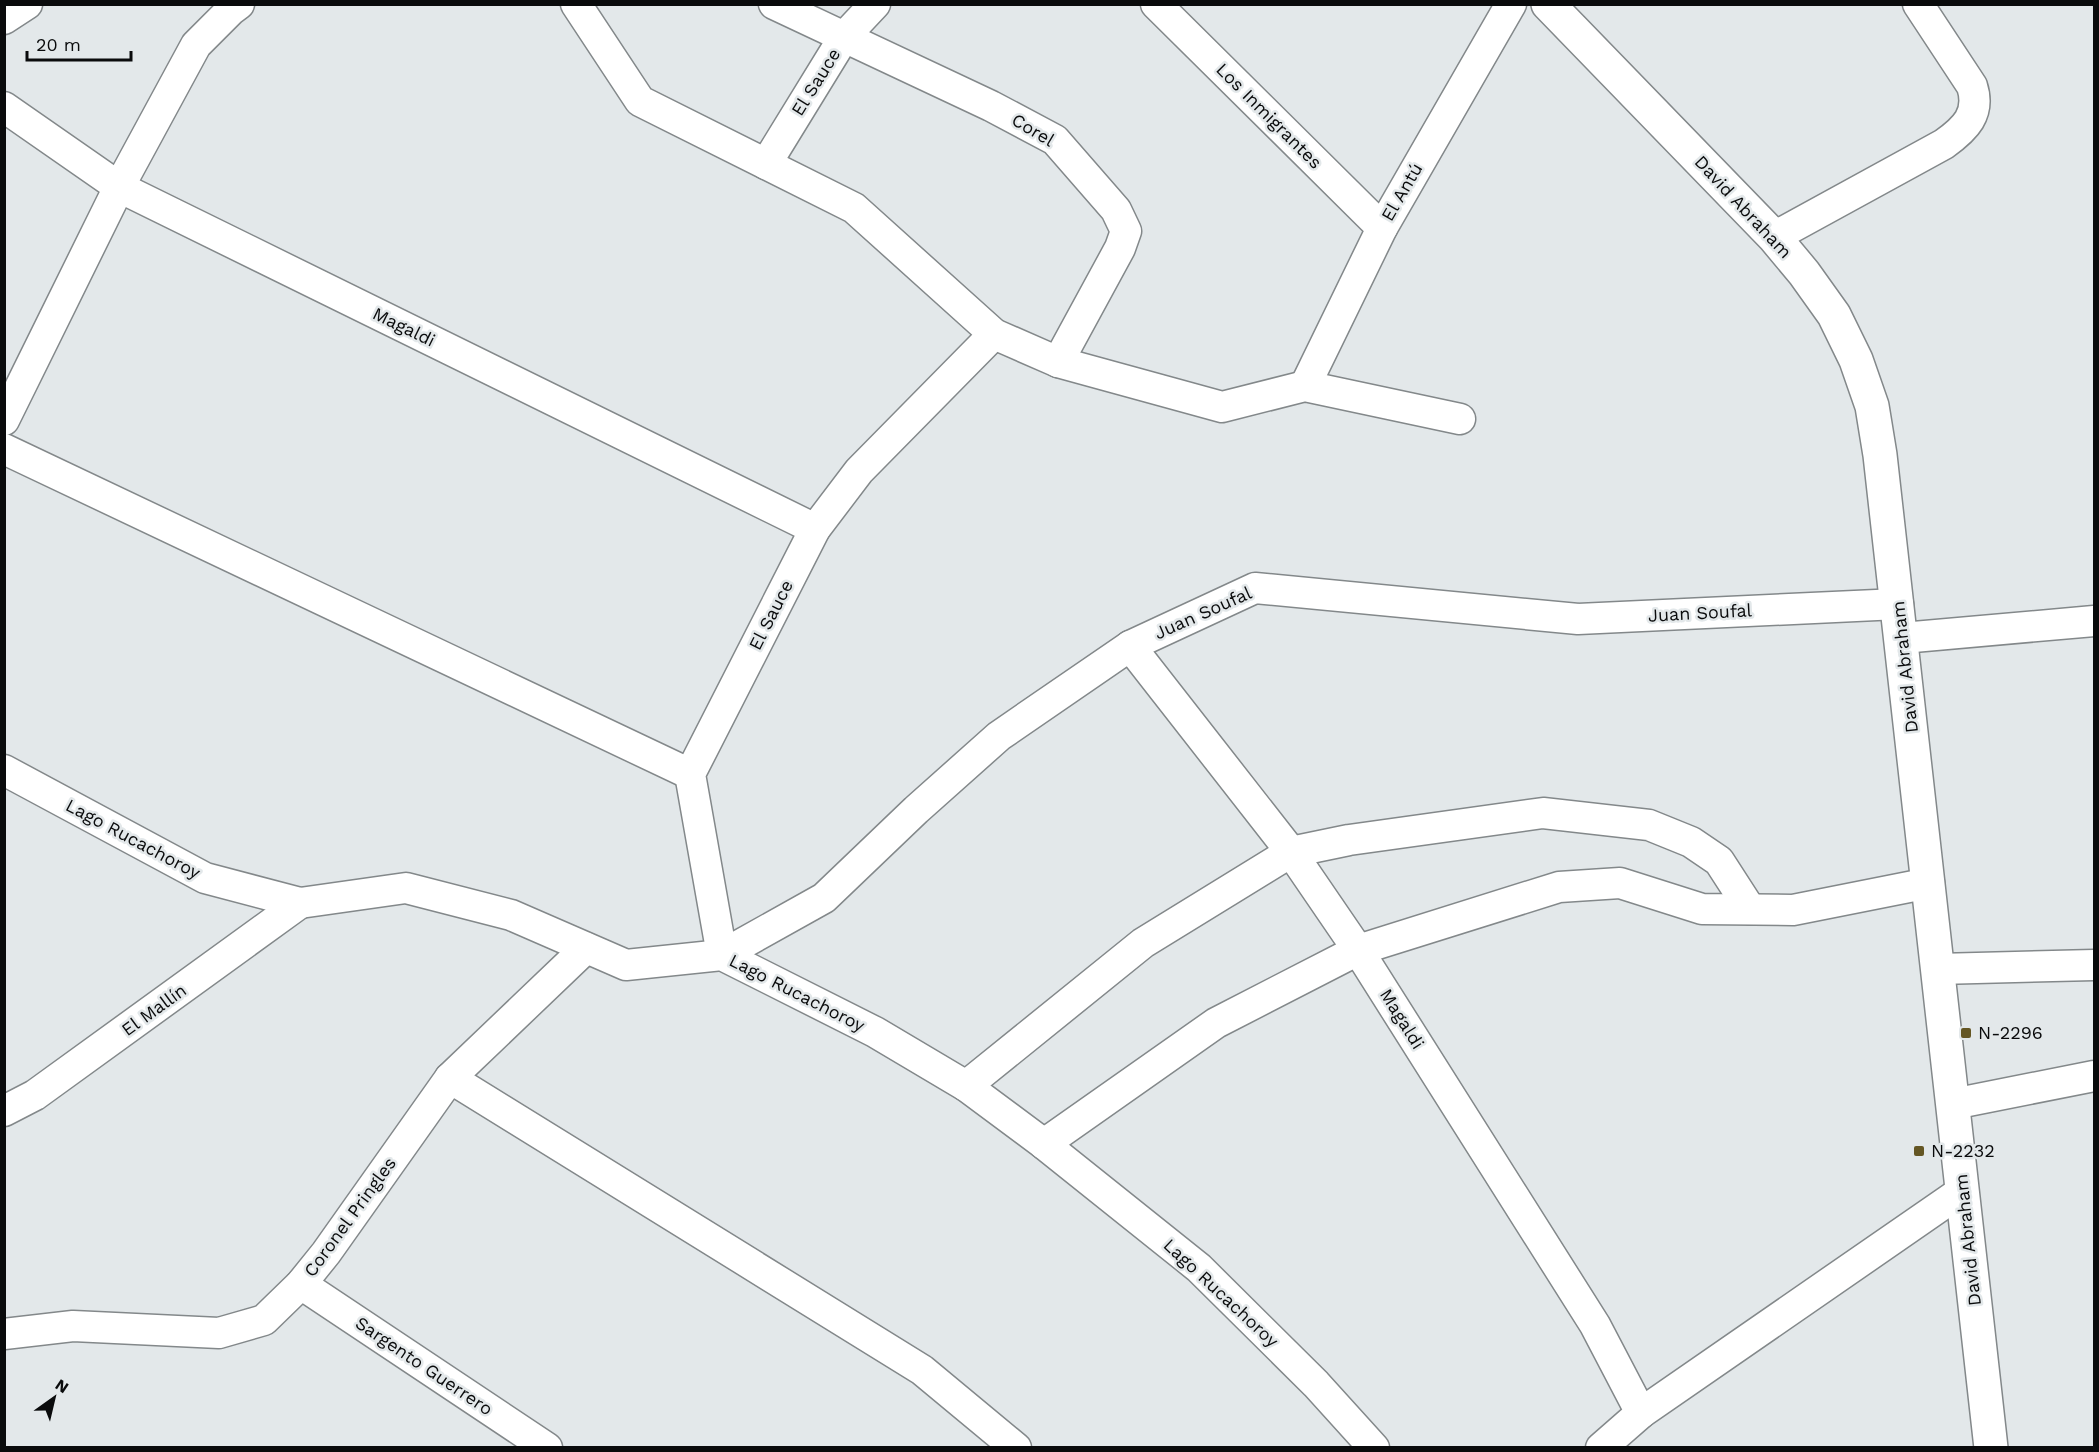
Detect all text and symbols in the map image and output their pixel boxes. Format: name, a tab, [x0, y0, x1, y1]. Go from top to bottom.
scale bar	[27, 24, 130, 62]
text: 20 m	[36, 34, 81, 55]
street label: El Sauce	[787, 44, 845, 119]
street label: Los Inmigrantes	[1212, 59, 1326, 173]
street label: Corel	[1008, 109, 1059, 151]
street label: David Abraham	[1690, 151, 1796, 262]
street label: El Antú	[1377, 159, 1426, 224]
street label: Magaldi	[370, 302, 439, 351]
street label: El Sauce	[744, 576, 797, 653]
street label: Juan Soufal	[1151, 582, 1255, 643]
street label: Juan Soufal	[1647, 599, 1753, 626]
street label: David Abraham	[1887, 600, 1922, 734]
street label: Lago Rucachoroy	[62, 794, 205, 883]
street label: Lago Rucachoroy	[726, 949, 869, 1036]
street label: El Mallín	[117, 979, 190, 1040]
street label: Magaldi	[1376, 985, 1429, 1053]
place label: N-2296	[1978, 1022, 2043, 1043]
marker: N-2296	[1959, 1026, 1973, 1040]
place label: N-2232	[1931, 1140, 1995, 1161]
marker: N-2232	[1912, 1144, 1926, 1158]
street label: Coronel Pringles	[299, 1153, 400, 1281]
street label: David Abraham	[1950, 1173, 1985, 1307]
street label: Lago Rucachoroy	[1160, 1234, 1284, 1352]
street label: Sargento Guerrero	[352, 1312, 497, 1419]
north arrow	[24, 1368, 84, 1428]
text: N	[52, 1375, 72, 1397]

